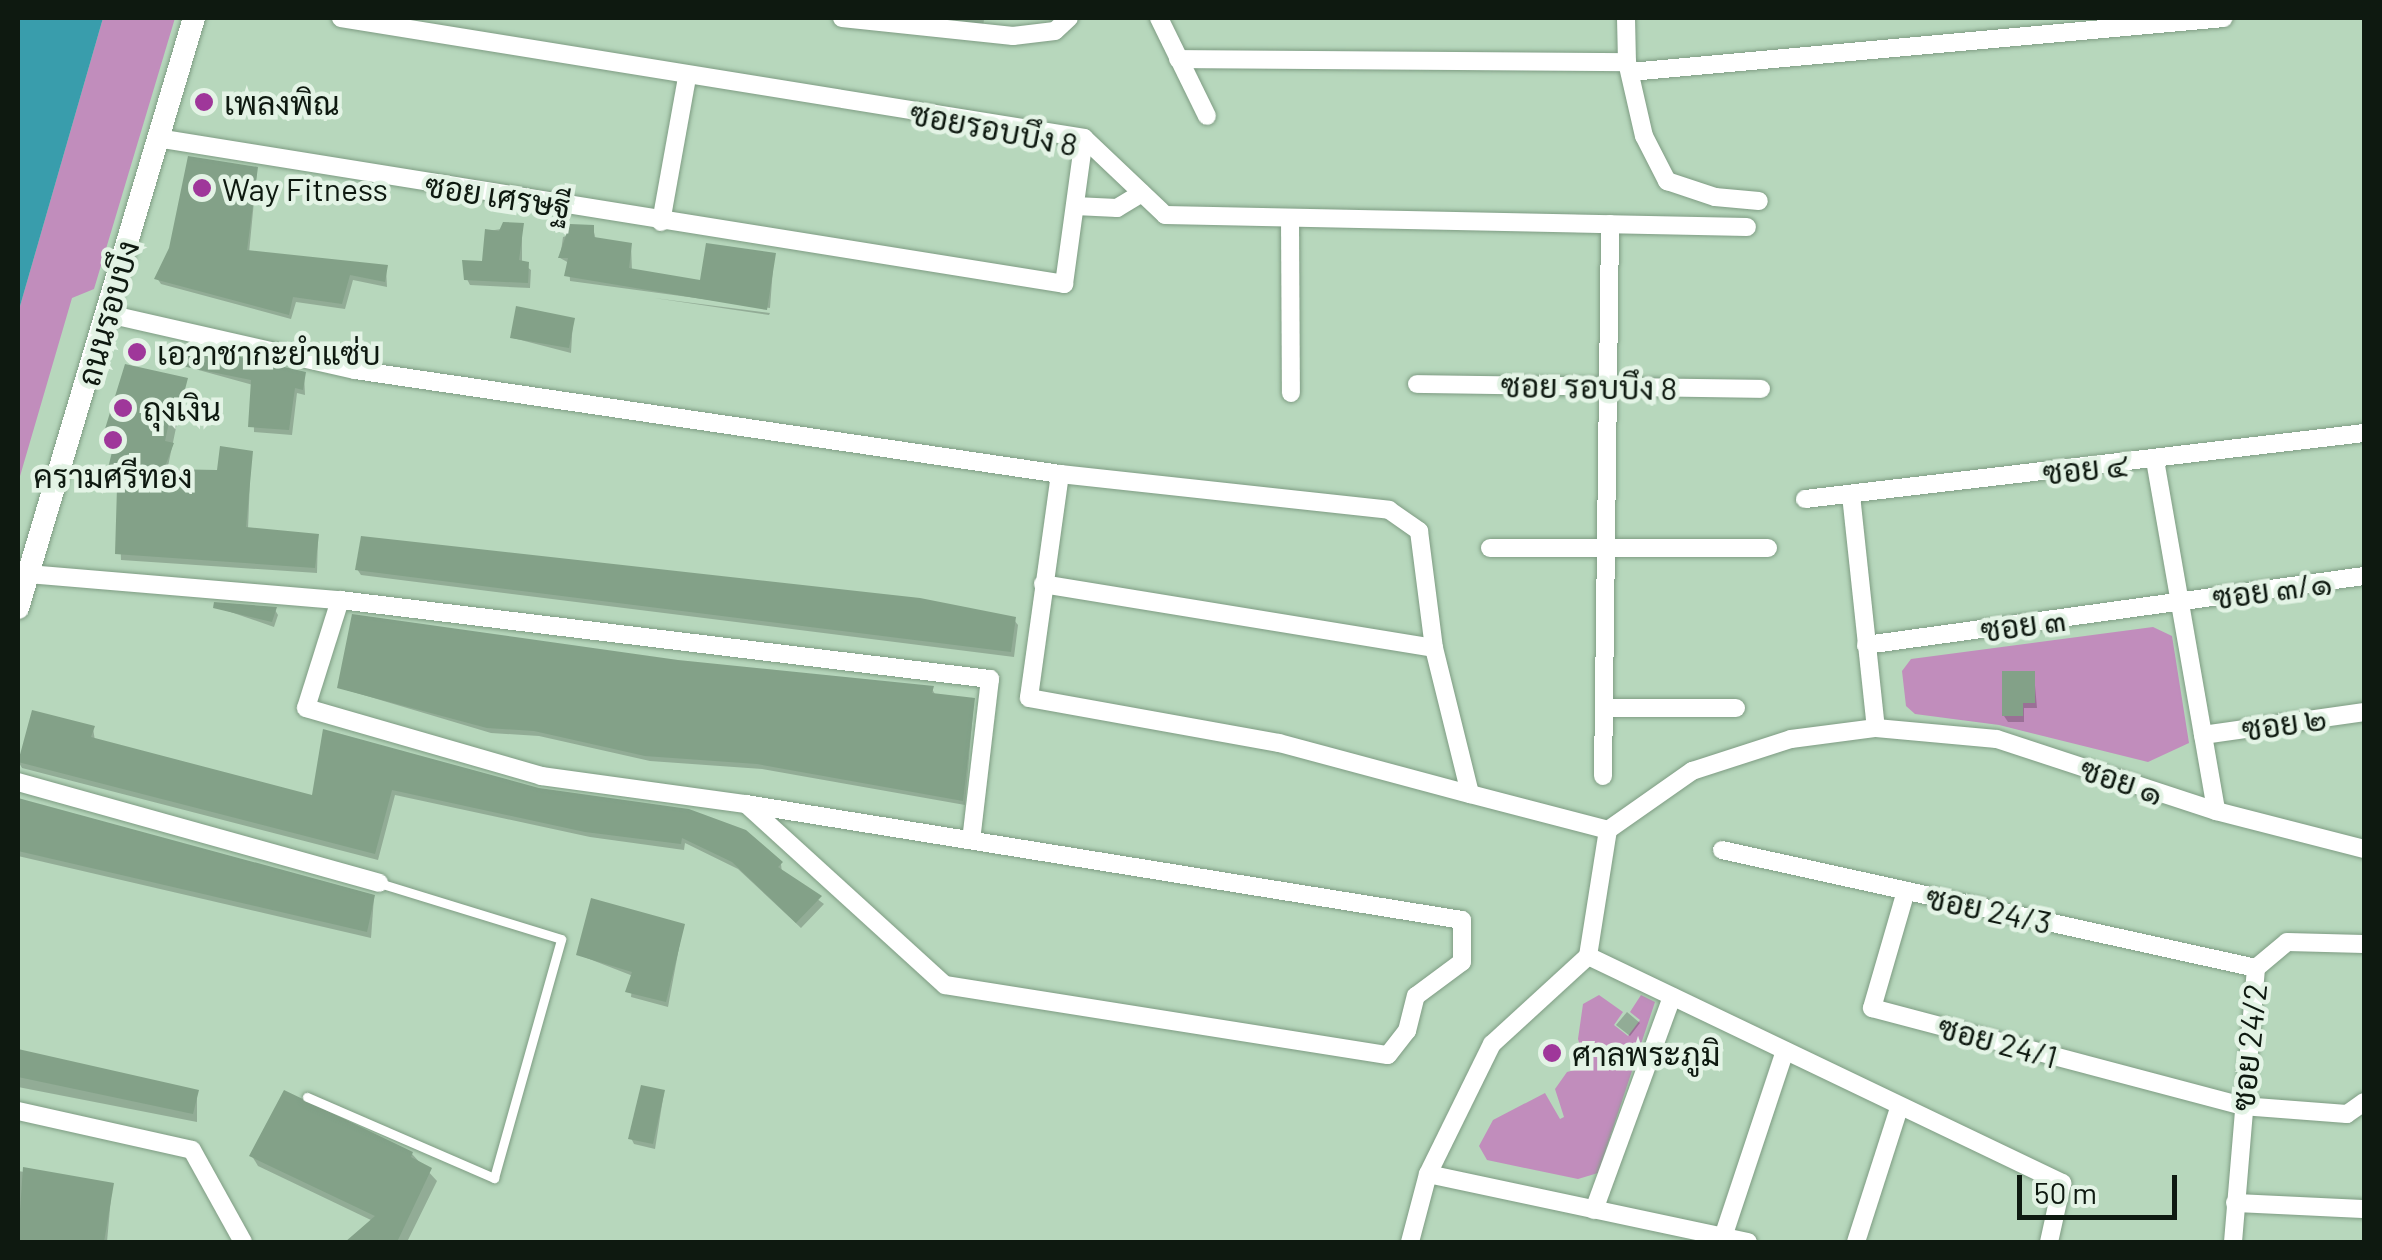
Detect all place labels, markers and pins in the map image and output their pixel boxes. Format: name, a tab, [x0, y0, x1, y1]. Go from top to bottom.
place label: เพลงพิณ	[224, 83, 340, 121]
marker: เพลงพิณ	[193, 91, 215, 113]
place label: Way Fitness	[222, 169, 388, 207]
marker: Way Fitness	[191, 177, 213, 199]
place label: เอวาชากะยำแซ่บ	[157, 333, 381, 371]
marker: เอวาชากะยำแซ่บ	[126, 341, 148, 363]
place label: ถุงเงิน	[143, 389, 221, 427]
marker: ถุงเงิน	[112, 397, 134, 419]
marker: ครามศรีทอง	[102, 429, 124, 451]
place label: ครามศรีทอง	[33, 456, 193, 494]
place label: ศาลพระภูมิ	[1572, 1034, 1720, 1072]
marker: ศาลพระภูมิ	[1541, 1042, 1563, 1064]

